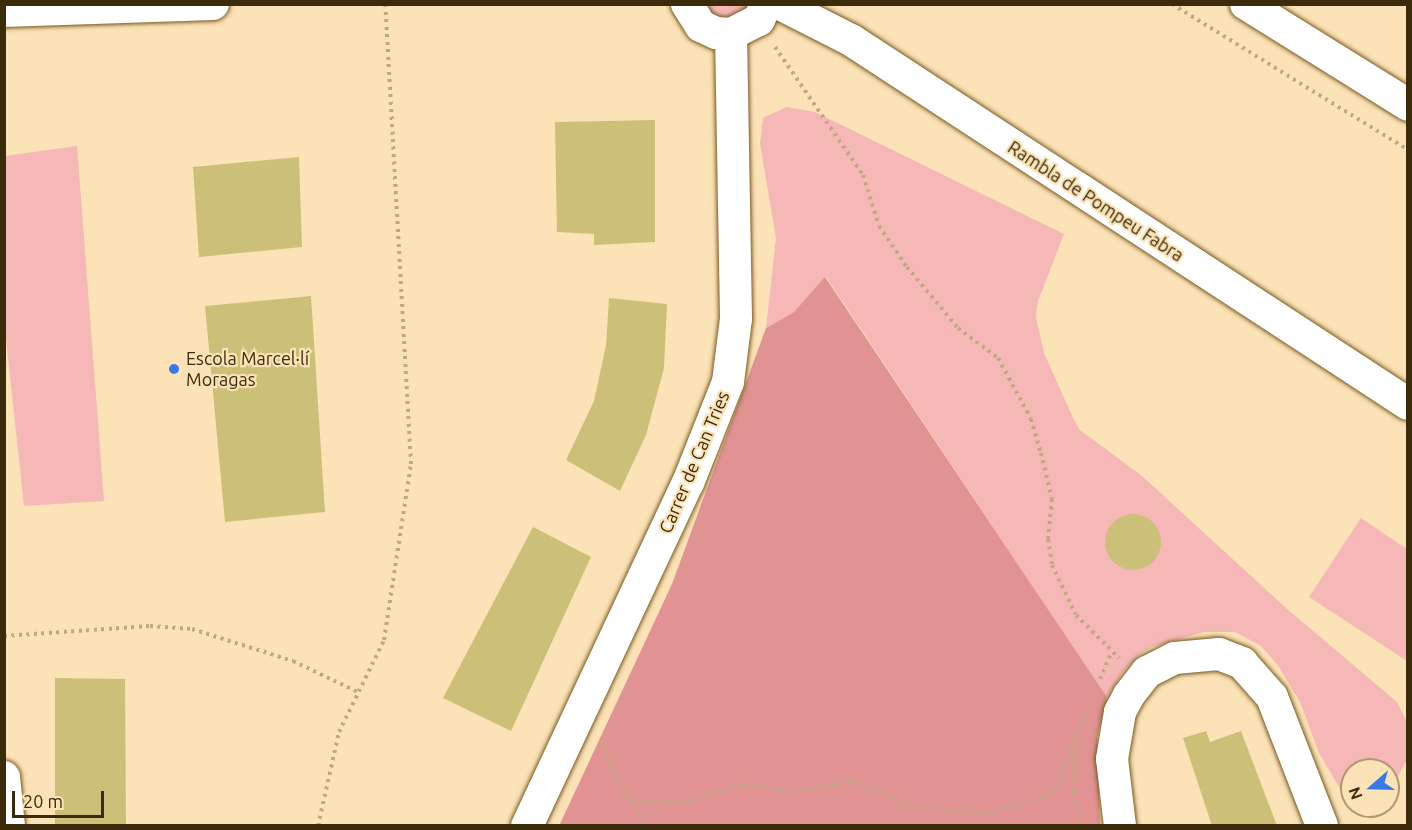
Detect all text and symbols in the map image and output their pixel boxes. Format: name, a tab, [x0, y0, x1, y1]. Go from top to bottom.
street label: Rambla de Pompeu Fabra	[1004, 136, 1188, 266]
place label: Escola Marcel·lí Moragas	[186, 348, 309, 391]
marker: Escola Marcel·lí Moragas	[167, 362, 181, 376]
street label: Carrer de Can Tries	[654, 388, 734, 536]
north arrow	[1340, 758, 1400, 818]
scale bar	[15, 779, 106, 817]
text: N	[1344, 785, 1365, 802]
text: 20 m	[23, 791, 63, 811]

